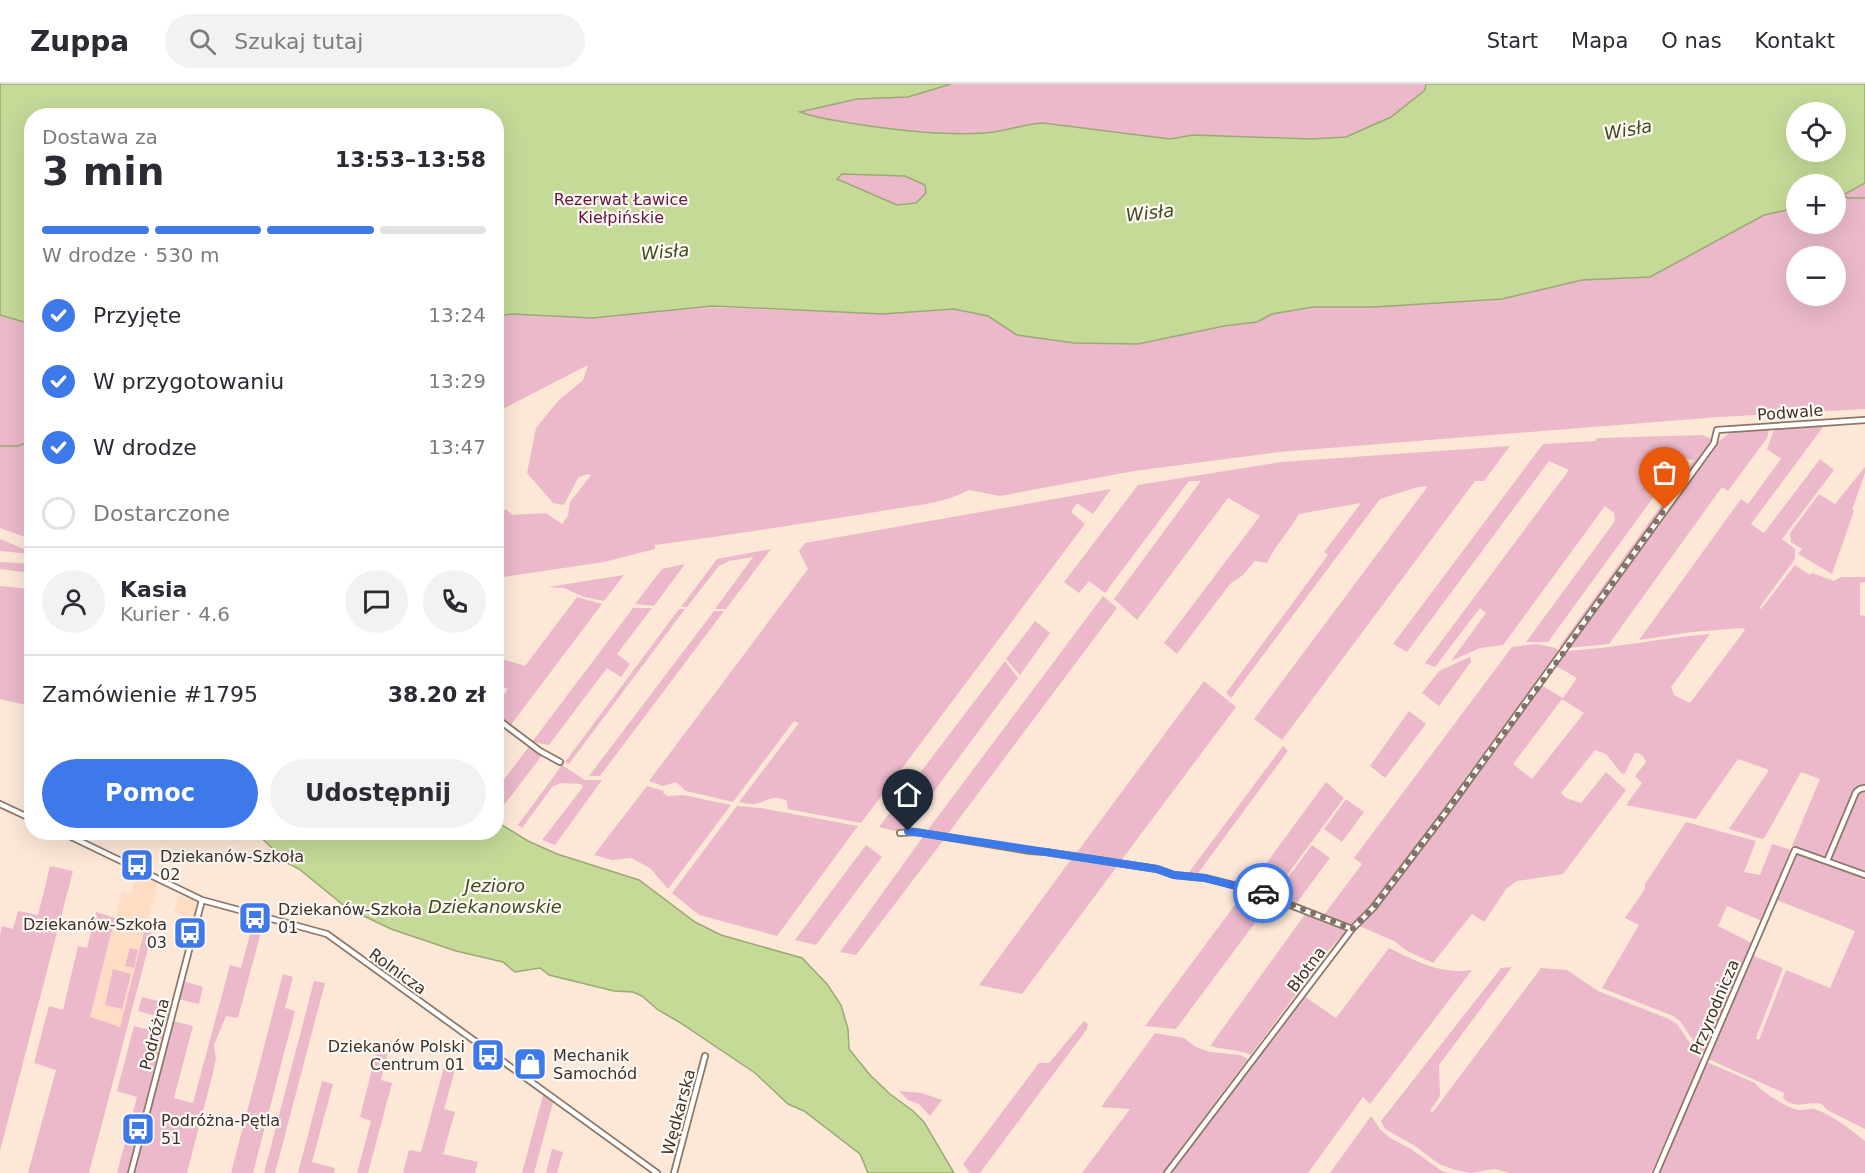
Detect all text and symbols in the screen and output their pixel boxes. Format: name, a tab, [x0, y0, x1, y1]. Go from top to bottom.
search box	[165, 14, 585, 68]
text: Zuppa	[30, 25, 129, 58]
icon: search	[186, 25, 219, 58]
text: Szukaj tutaj	[234, 29, 363, 54]
text: Start	[1487, 29, 1538, 53]
text: Mapa	[1571, 29, 1628, 53]
text: O nas	[1661, 29, 1722, 53]
text: Kontakt	[1755, 29, 1835, 53]
map controls	[1786, 102, 1846, 306]
button: locate	[1786, 102, 1846, 162]
water label: Wisła	[1602, 115, 1654, 144]
text: Dostawa za	[42, 125, 158, 149]
text: 13:53–13:58	[335, 147, 486, 172]
text: 3 min	[42, 149, 164, 194]
button: +	[1786, 174, 1846, 234]
park label: Rezerwat Ławice Kiełpińskie	[554, 190, 688, 227]
water label: Wisła	[1125, 200, 1175, 225]
water label: Wisła	[640, 239, 690, 264]
text: W drodze · 530 m	[42, 243, 219, 267]
button: −	[1786, 246, 1846, 306]
icon: check	[42, 299, 75, 332]
text: Przyjęte	[93, 303, 181, 328]
text: 13:24	[428, 303, 486, 327]
icon: check	[42, 365, 75, 398]
text: W przygotowaniu	[93, 369, 284, 394]
text: 13:29	[428, 369, 486, 393]
street label: Podwale	[1756, 401, 1824, 424]
icon: check	[42, 431, 75, 464]
text: W drodze	[93, 435, 197, 460]
text: 13:47	[428, 435, 486, 459]
pin	[1639, 447, 1690, 509]
icon: bag	[1648, 456, 1681, 489]
text: Dostarczone	[93, 501, 230, 526]
button: person	[42, 570, 105, 633]
button: chat	[345, 570, 408, 633]
button: phone	[423, 570, 486, 633]
text: Kasia	[120, 577, 187, 602]
text: Kurier · 4.6	[120, 602, 230, 626]
text: Zamówienie #1795	[42, 682, 258, 707]
text: 38.20 zł	[388, 682, 486, 707]
button: Pomoc	[42, 759, 258, 828]
button: Udostępnij	[270, 759, 486, 828]
pin	[882, 769, 933, 831]
icon: home	[891, 778, 924, 811]
bus stop icon: Dziekanów-Szkoła 02	[119, 847, 155, 883]
place label: Dziekanów-Szkoła 02	[160, 847, 304, 884]
courier	[1233, 863, 1293, 923]
water label: Jezioro Dziekanowskie	[428, 875, 562, 917]
icon: car	[1247, 877, 1280, 910]
bus stop icon: Dziekanów-Szkoła 01	[237, 900, 273, 936]
place label: Dziekanów-Szkoła 01	[278, 900, 422, 937]
place label: Dziekanów-Szkoła 03	[23, 915, 167, 952]
bus stop icon: Dziekanów-Szkoła 03	[172, 915, 208, 951]
street label: Błotna	[1283, 943, 1329, 996]
street label: Rolnicza	[365, 944, 430, 999]
street label: Przyrodnicza	[1686, 957, 1743, 1058]
street label: Podróżna	[136, 996, 173, 1072]
place label: Dziekanów Polski Centrum 01	[328, 1037, 465, 1074]
bus stop icon: Dziekanów Polski Centrum 01	[470, 1037, 506, 1073]
shop icon: Mechanik Samochód	[512, 1046, 548, 1082]
place label: Mechanik Samochód	[553, 1046, 637, 1083]
street label: Wędkarska	[658, 1067, 699, 1157]
bus stop icon: Podróżna-Pętla 51	[120, 1111, 156, 1147]
place label: Podróżna-Pętla 51	[161, 1111, 280, 1148]

